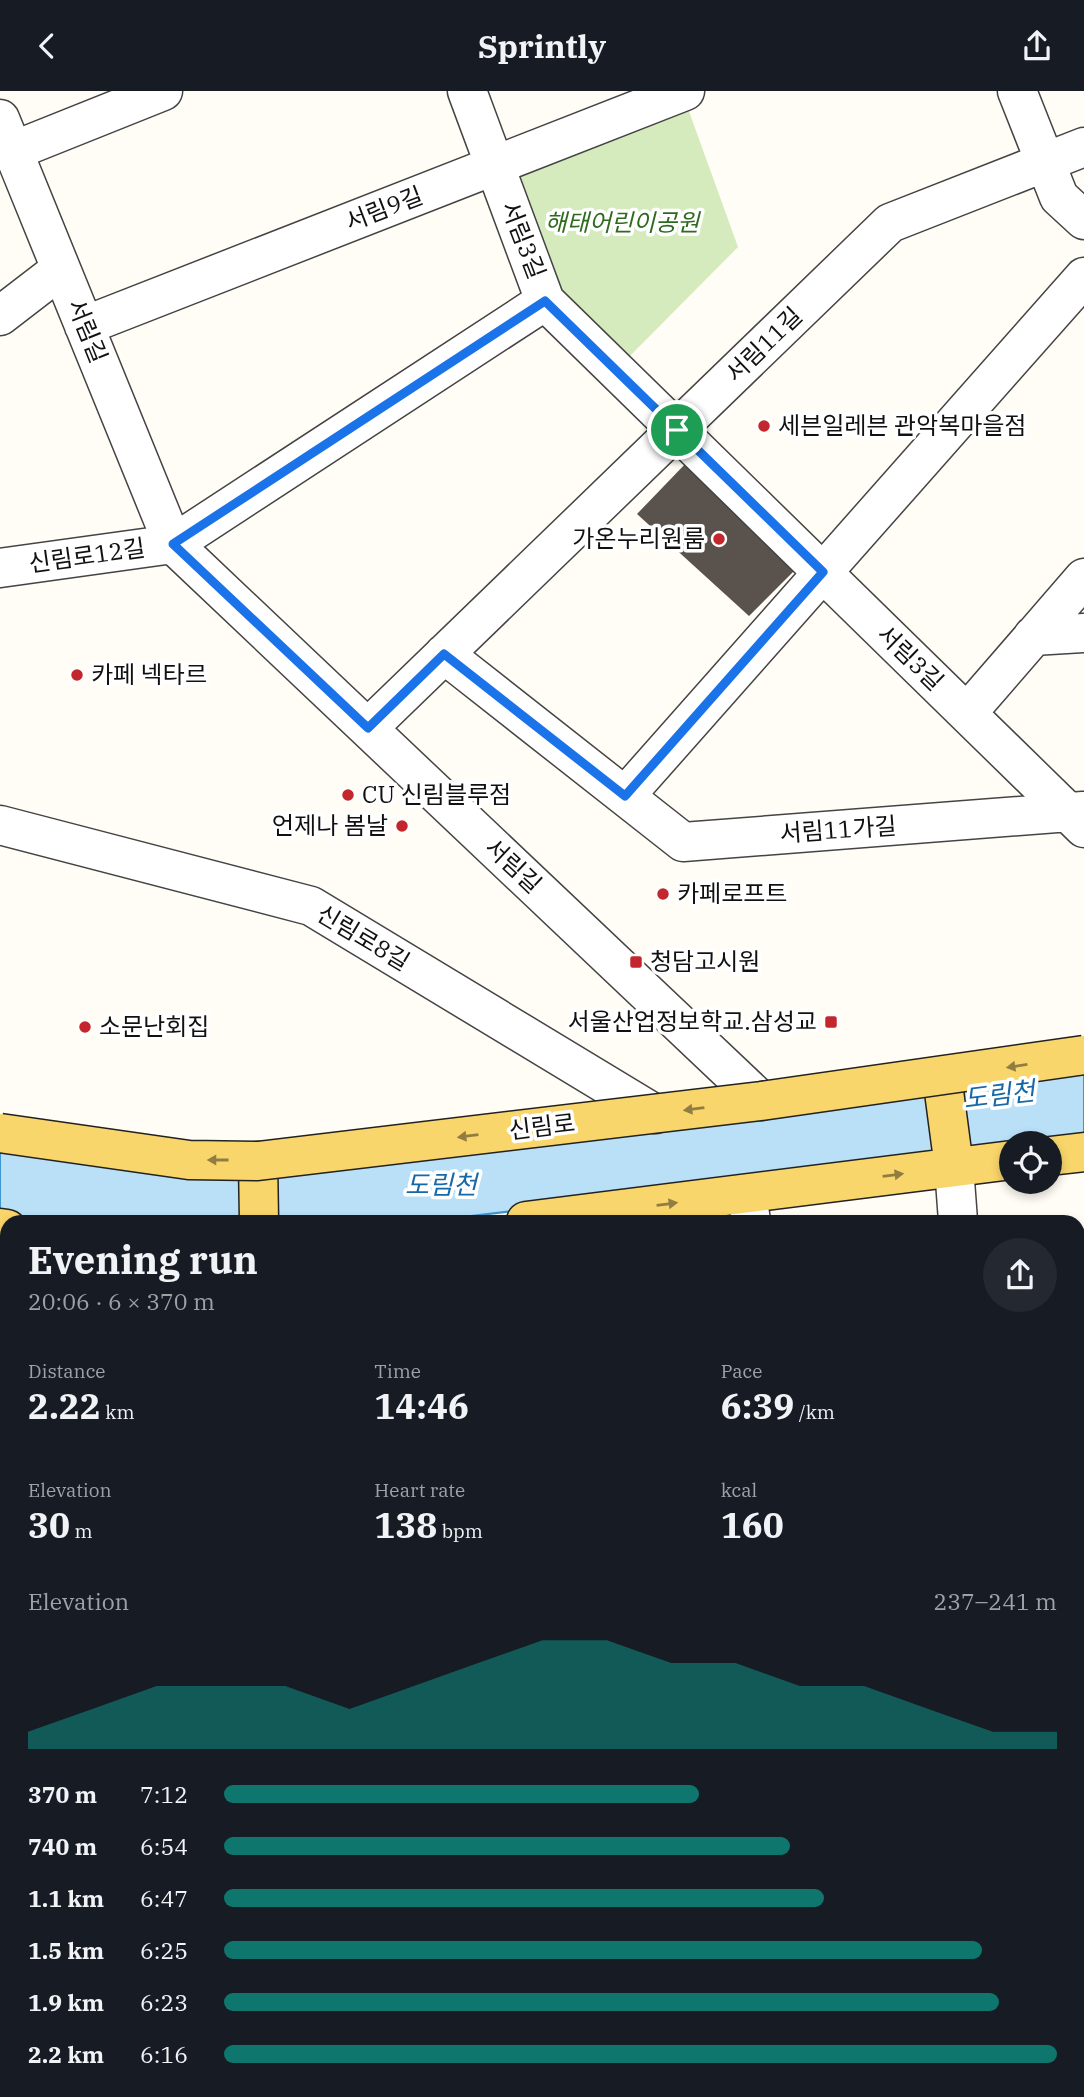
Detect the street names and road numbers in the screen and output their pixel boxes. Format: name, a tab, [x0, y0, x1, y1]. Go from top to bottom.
street label: 서림9길	[340, 179, 427, 237]
street label: 서림3길	[495, 196, 553, 283]
street label: 서림길	[61, 294, 115, 367]
street label: 서림11길	[718, 300, 809, 389]
street label: 신림로12길	[27, 531, 147, 579]
street label: 서림3길	[871, 618, 951, 697]
street label: 서림11가길	[778, 809, 897, 849]
street label: 서림길	[479, 831, 549, 900]
street label: 신림로8길	[311, 897, 416, 977]
street label: 신림로	[507, 1106, 577, 1146]

